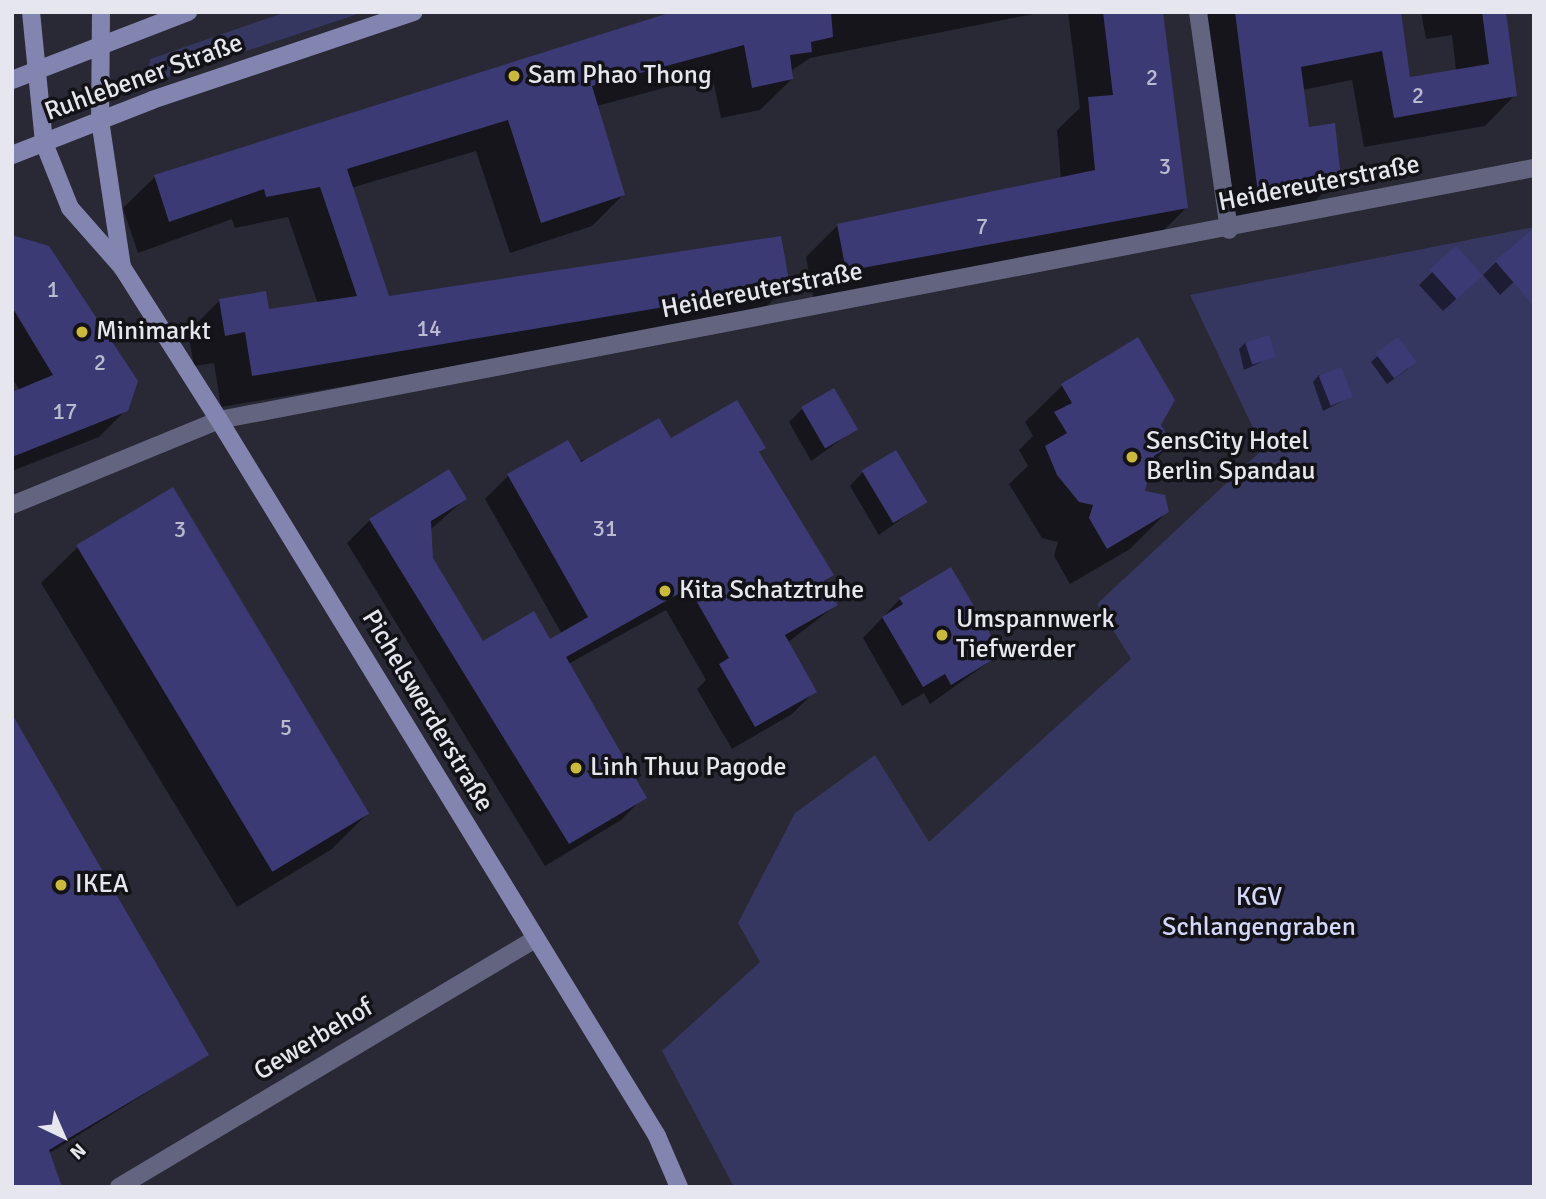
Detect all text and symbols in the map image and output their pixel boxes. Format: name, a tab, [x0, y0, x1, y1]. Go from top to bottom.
street label: Ruhlebener Straße	[41, 28, 247, 128]
place label: Sam Phao Thong	[528, 60, 712, 92]
house number: 2	[1146, 64, 1158, 92]
marker: Sam Phao Thong	[506, 68, 522, 84]
house number: 2	[1412, 82, 1424, 110]
street label: Heidereuterstraße	[1216, 149, 1422, 219]
house number: 3	[1159, 153, 1171, 181]
house number: 7	[976, 213, 988, 241]
street label: Heidereuterstraße	[659, 256, 865, 326]
house number: 1	[47, 276, 59, 304]
house number: 14	[417, 315, 441, 343]
place label: Minimarkt	[96, 316, 211, 348]
marker: Minimarkt	[74, 324, 90, 340]
house number: 2	[94, 349, 106, 377]
house number: 17	[53, 398, 77, 426]
place label: SensCity Hotel Berlin Spandau	[1146, 426, 1316, 488]
marker: SensCity Hotel Berlin Spandau	[1124, 449, 1140, 465]
house number: 31	[593, 515, 617, 543]
house number: 3	[174, 516, 186, 544]
place label: Kita Schatztruhe	[679, 575, 864, 607]
marker: Kita Schatztruhe	[657, 583, 673, 599]
place label: Umspannwerk Tiefwerder	[956, 604, 1114, 666]
street label: Pichelswerderstraße	[354, 605, 500, 817]
marker: Umspannwerk Tiefwerder	[934, 627, 950, 643]
house number: 5	[280, 714, 292, 742]
place label: Linh Thuu Pagode	[590, 752, 787, 784]
marker: Linh Thuu Pagode	[568, 760, 584, 776]
place label: IKEA	[75, 869, 129, 901]
marker: IKEA	[53, 877, 69, 893]
park label: KGV Schlangengraben	[1162, 882, 1356, 944]
street label: Gewerbehof	[249, 992, 379, 1088]
north arrow	[28, 1101, 98, 1171]
text: N	[64, 1138, 91, 1164]

